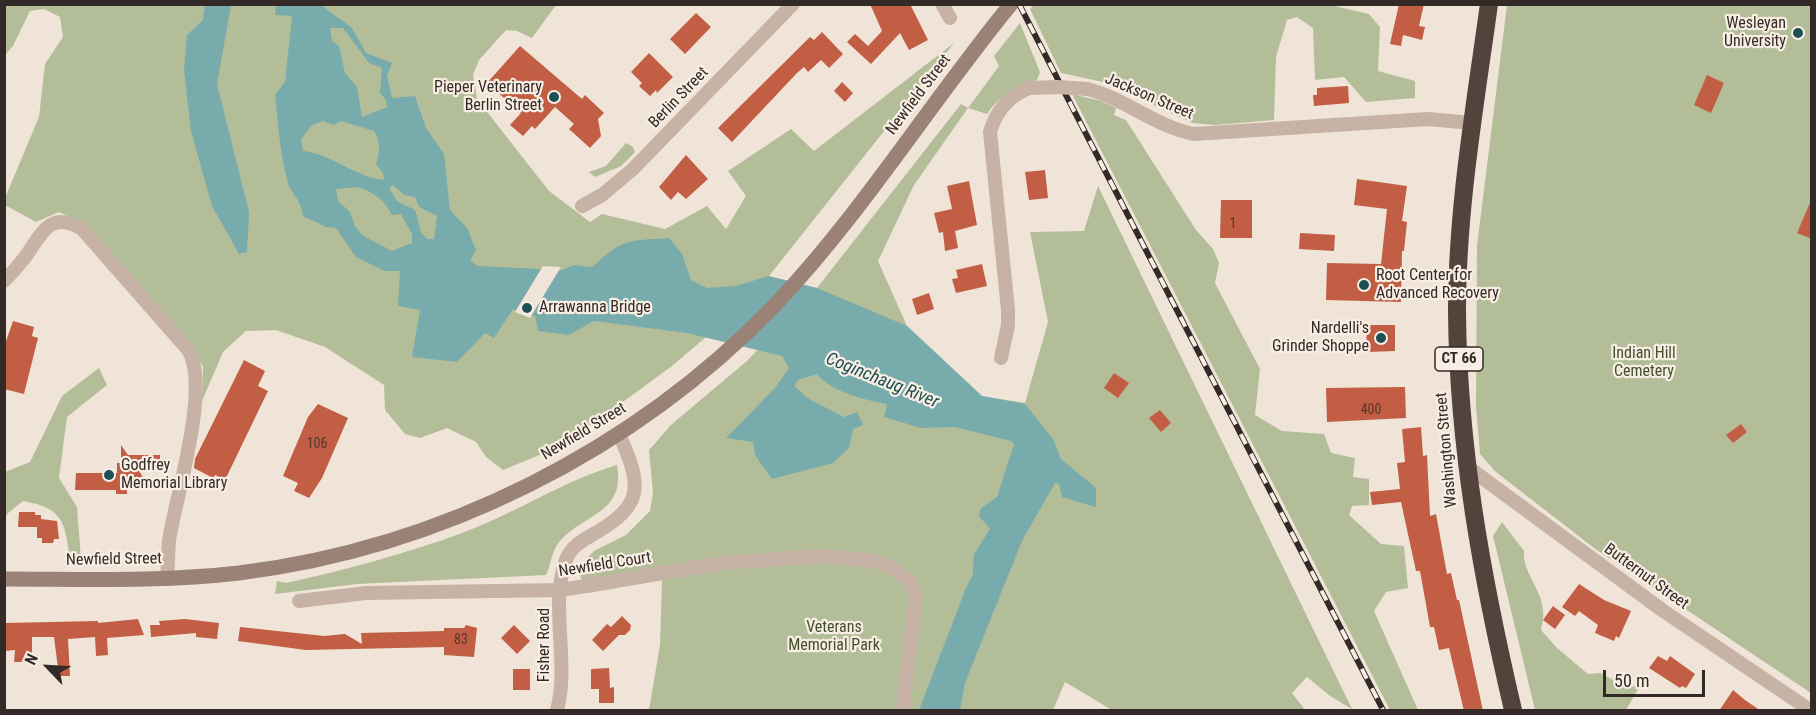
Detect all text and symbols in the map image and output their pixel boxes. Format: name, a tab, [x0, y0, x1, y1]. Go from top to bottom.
place label: Wesleyan University	[1724, 14, 1786, 52]
marker: Wesleyan University	[1791, 26, 1805, 40]
street label: Newfield Street	[882, 51, 956, 139]
street label: Berlin Street	[645, 64, 713, 132]
street label: Jackson Street	[1102, 70, 1196, 124]
place label: Pieper Veterinary Berlin Street	[434, 78, 542, 116]
marker: Pieper Veterinary Berlin Street	[547, 90, 561, 104]
house number: 1	[1230, 216, 1236, 232]
place label: Root Center for Advanced Recovery	[1376, 266, 1499, 304]
marker: Root Center for Advanced Recovery	[1357, 278, 1371, 292]
place label: Arrawanna Bridge	[539, 298, 651, 318]
marker: Arrawanna Bridge	[520, 301, 534, 315]
place label: Nardelli's Grinder Shoppe	[1272, 319, 1369, 357]
marker: Nardelli's Grinder Shoppe	[1374, 331, 1388, 345]
park label: Indian Hill Cemetery	[1612, 344, 1676, 382]
road number: CT 66	[1435, 347, 1483, 371]
water label: Coginchaug River	[822, 349, 942, 413]
street label: Washington Street	[1432, 392, 1462, 508]
street label: Newfield Street	[538, 399, 630, 465]
house number: 400	[1361, 402, 1381, 418]
house number: 106	[307, 436, 327, 452]
place label: Godfrey Memorial Library	[121, 456, 227, 494]
marker: Godfrey Memorial Library	[102, 468, 116, 482]
street label: Butternut Street	[1600, 540, 1692, 614]
street label: Newfield Court	[557, 548, 653, 582]
street label: Newfield Street	[66, 550, 162, 570]
street label: Fisher Road	[535, 608, 555, 682]
park label: Veterans Memorial Park	[788, 618, 880, 656]
house number: 83	[454, 632, 468, 648]
north arrow	[18, 637, 78, 697]
text: N	[21, 651, 42, 668]
scale bar	[1606, 658, 1708, 696]
text: 50 m	[1614, 670, 1649, 691]

